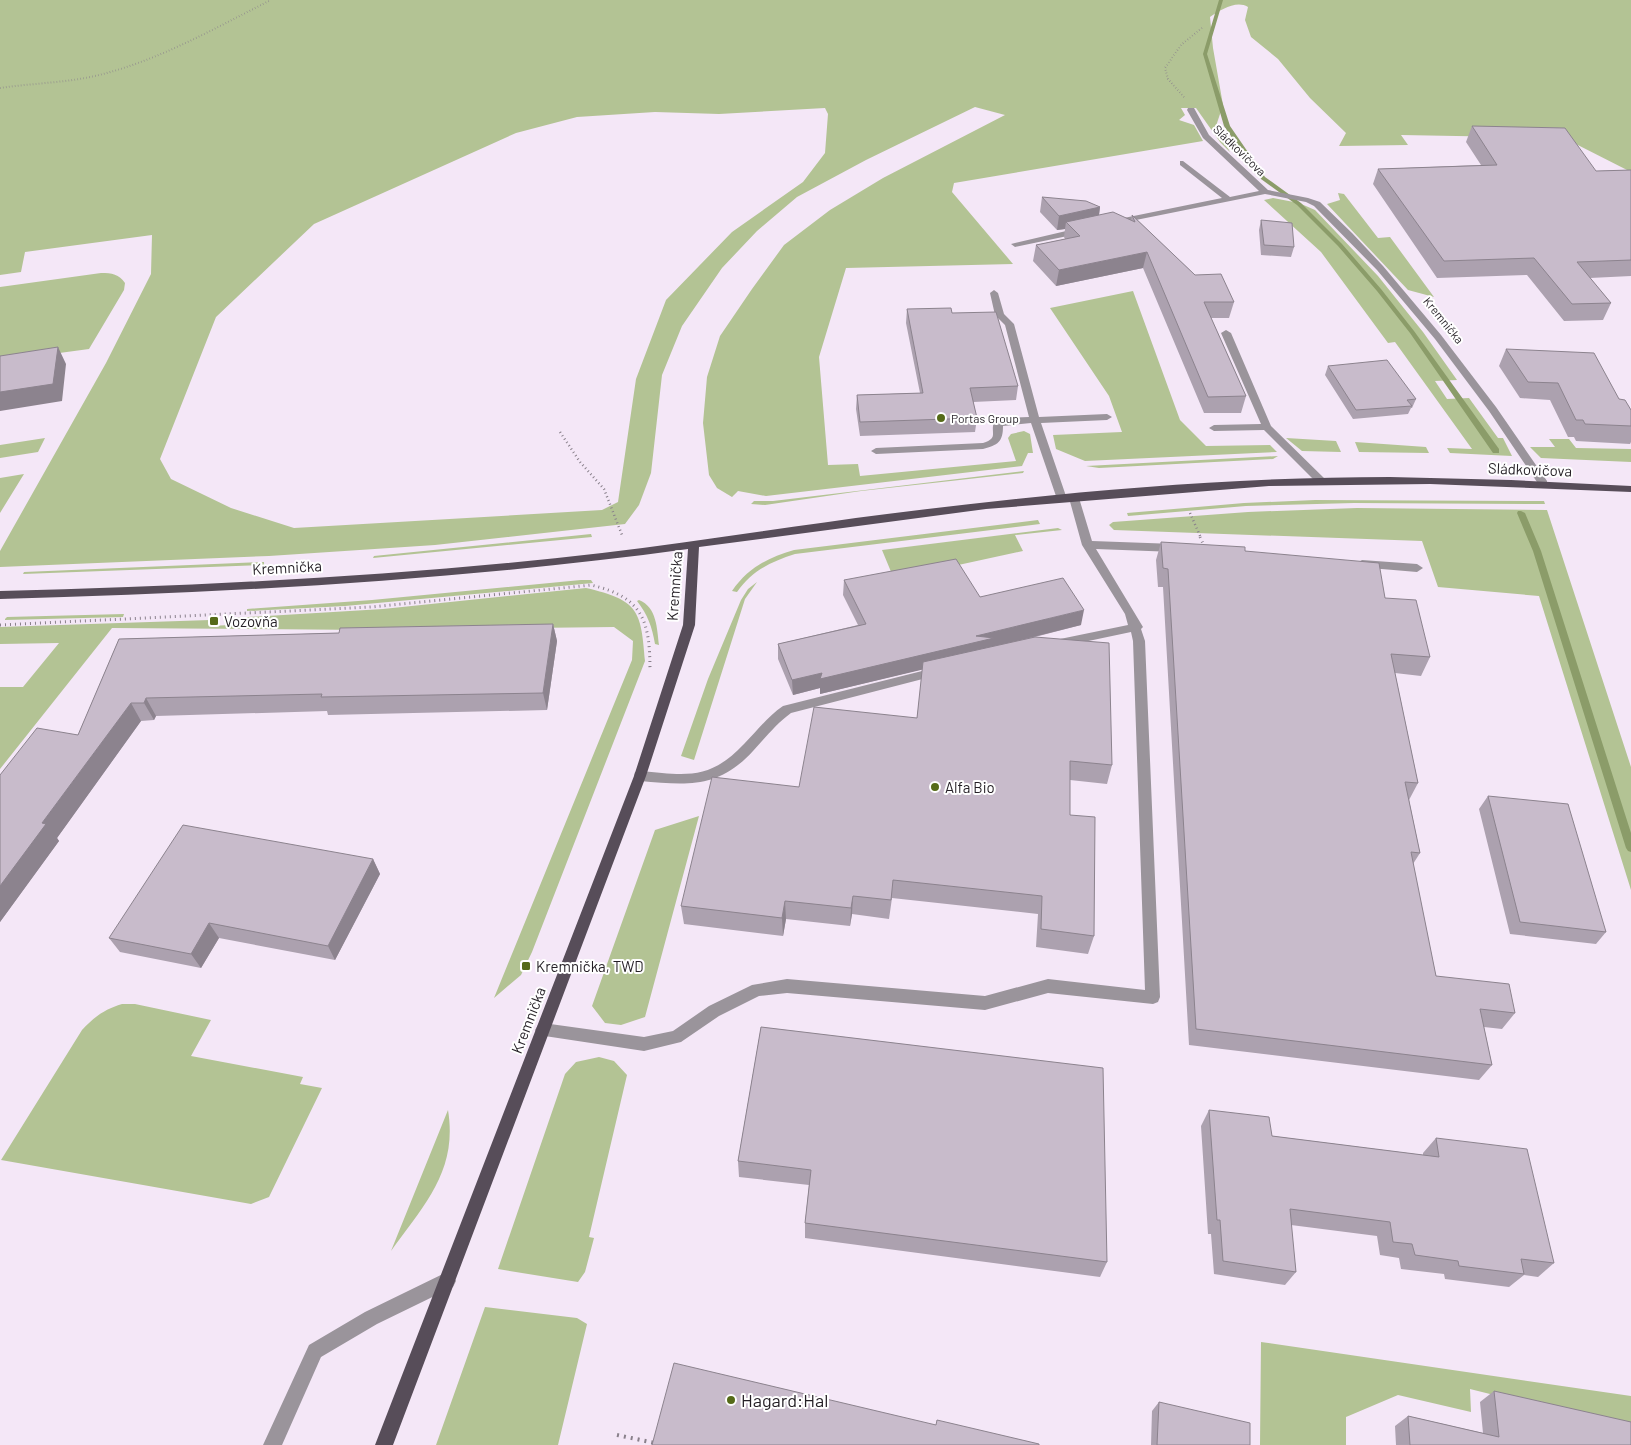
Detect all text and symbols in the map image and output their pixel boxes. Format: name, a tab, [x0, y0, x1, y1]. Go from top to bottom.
street label: Sládkovičova	[1211, 122, 1269, 178]
street label: Kremnička	[1421, 294, 1467, 346]
place label: Portas Group	[951, 411, 1019, 425]
marker: Portas Group	[935, 412, 947, 424]
street label: Sládkovičova	[1488, 459, 1572, 479]
street label: Kremnička	[663, 551, 685, 621]
street label: Kremnička	[252, 556, 322, 578]
place label: Vozovňa	[224, 612, 278, 630]
marker: Vozovňa	[208, 615, 220, 627]
place label: Alfa Bio	[945, 778, 995, 796]
marker: Alfa Bio	[929, 781, 941, 793]
place label: Kremnička, TWD	[536, 957, 643, 975]
marker: Kremnička, TWD	[520, 960, 532, 972]
street label: Kremnička	[507, 984, 549, 1056]
place label: Hagard:Hal	[741, 1389, 828, 1411]
marker: Hagard:Hal	[725, 1394, 737, 1406]

